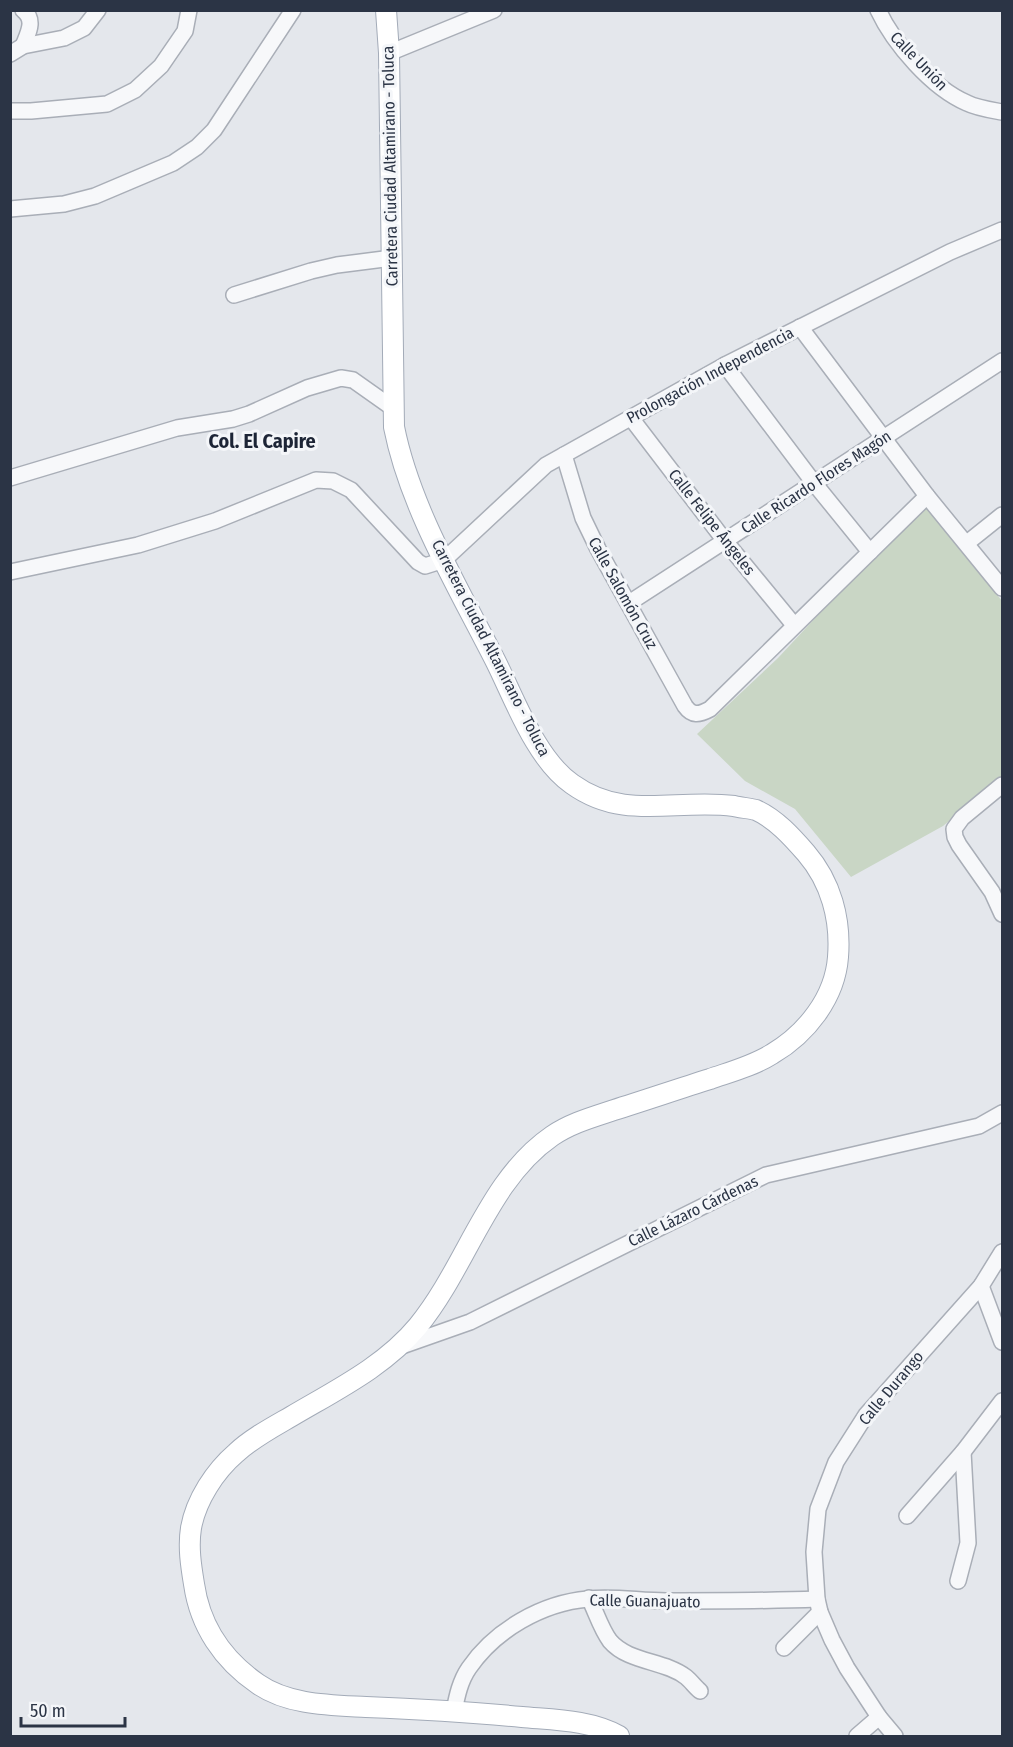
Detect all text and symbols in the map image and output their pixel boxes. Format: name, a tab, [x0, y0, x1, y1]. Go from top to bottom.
street label: Calle Unión	[886, 28, 952, 94]
street label: Carretera Ciudad Altamirano - Toluca	[378, 45, 402, 286]
street label: Prolongación Independencia	[623, 323, 797, 427]
street label: Calle Ricardo Flores Magón	[737, 426, 895, 538]
district label: Col. El Capire	[208, 429, 316, 453]
street label: Calle Felipe Ángeles	[665, 465, 759, 579]
street label: Calle Salomón Cruz	[584, 534, 662, 652]
street label: Carretera Ciudad Altamirano - Toluca	[428, 537, 554, 760]
street label: Calle Lázaro Cárdenas	[625, 1171, 761, 1251]
street label: Calle Durango	[855, 1347, 927, 1429]
street label: Calle Guanajuato	[589, 1591, 701, 1611]
scale bar	[21, 1690, 124, 1728]
text: 50 m	[30, 1700, 66, 1722]

